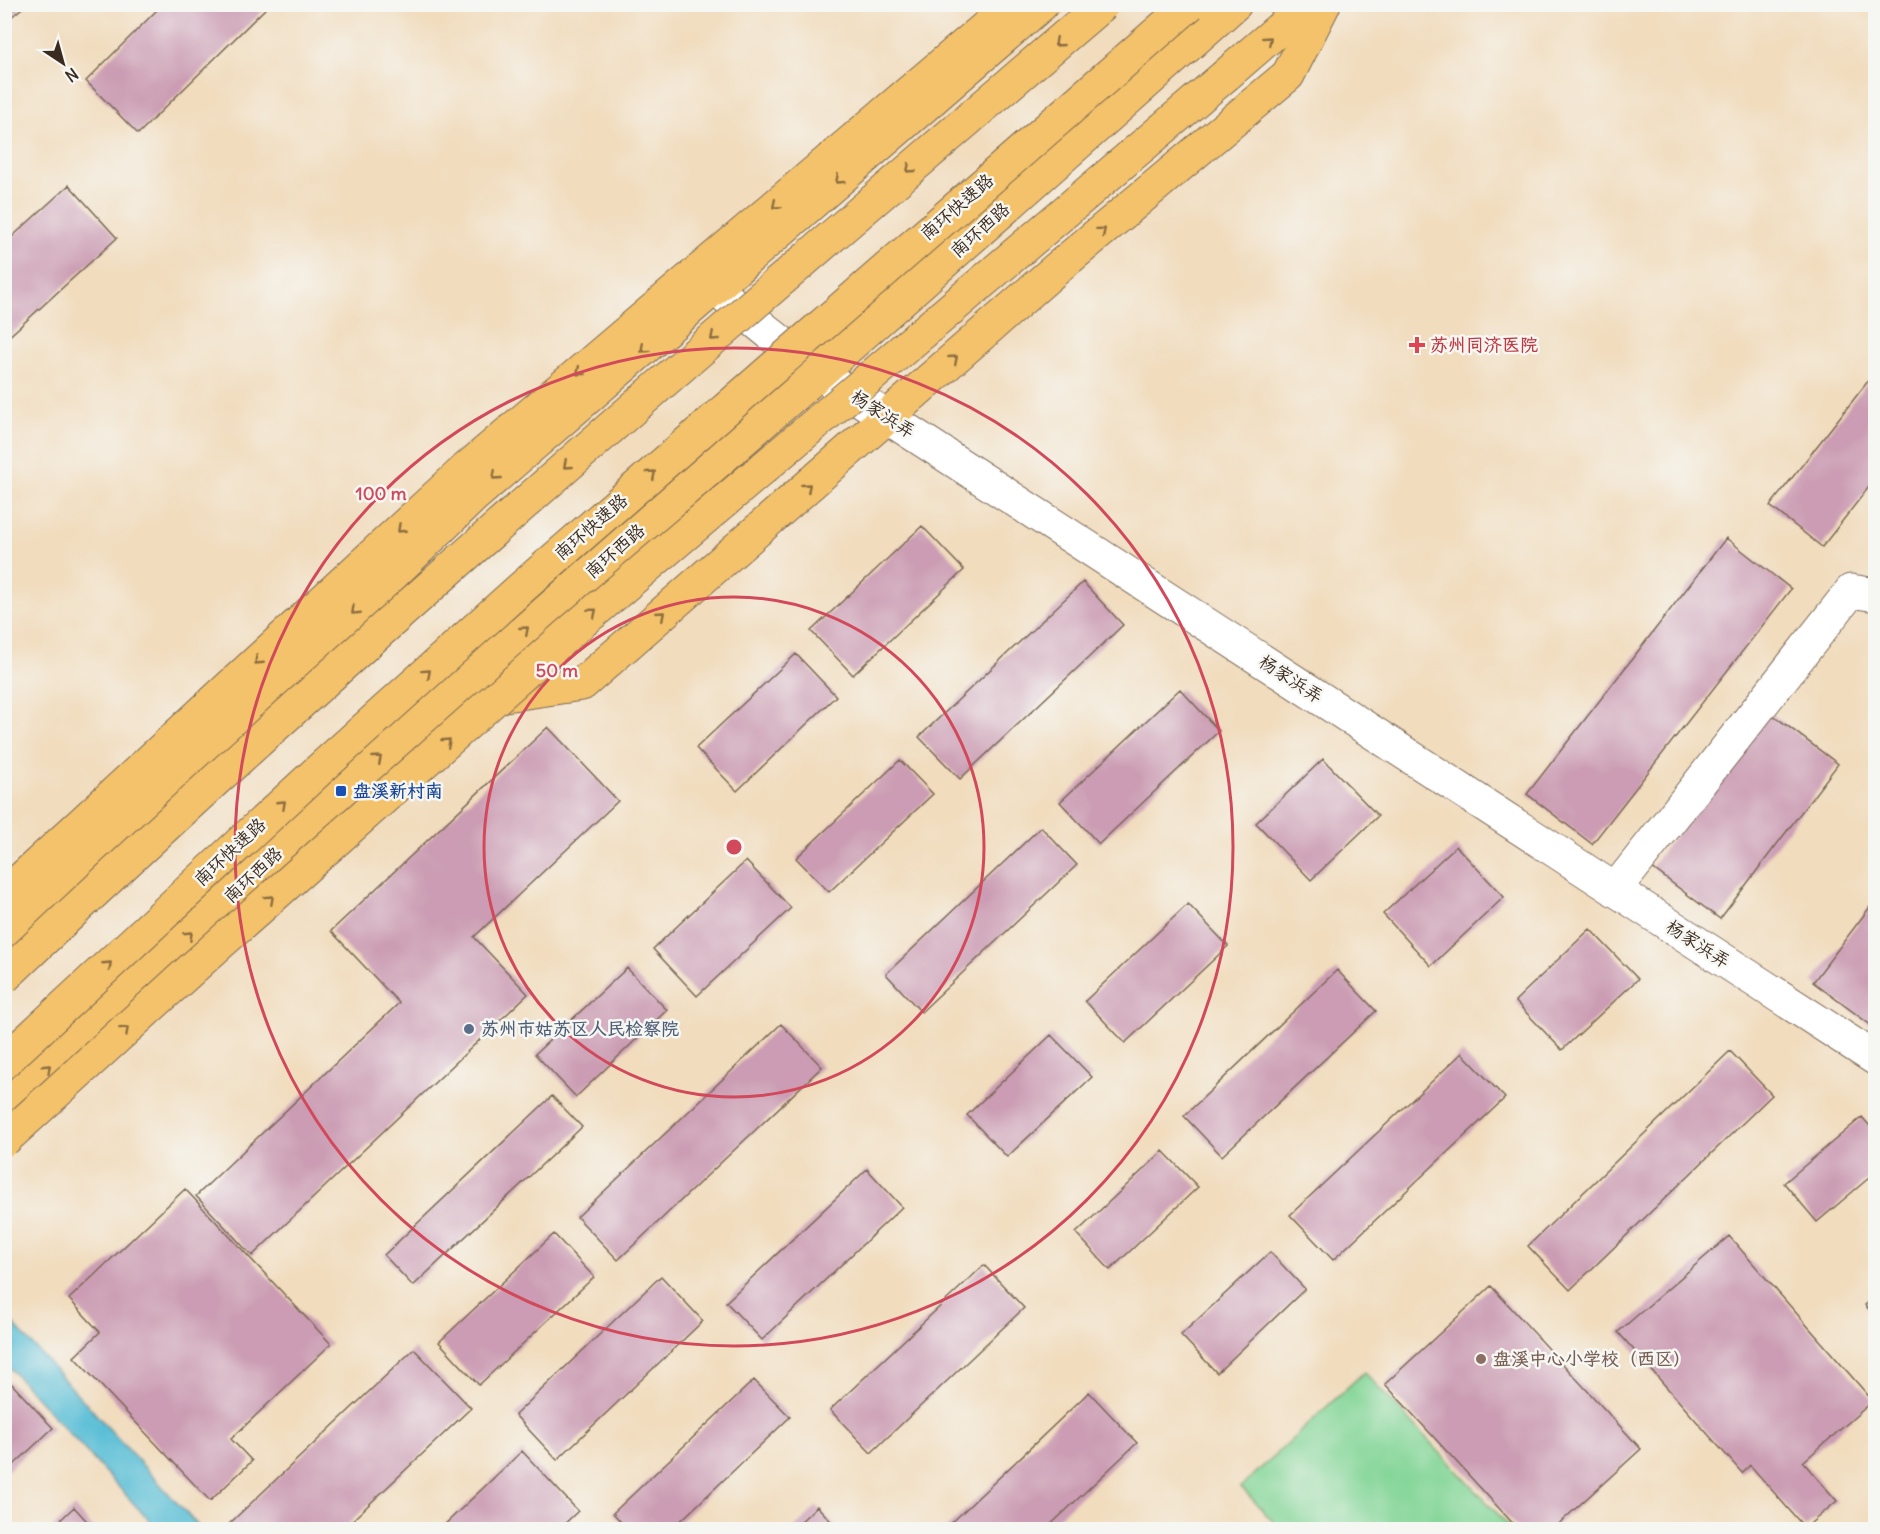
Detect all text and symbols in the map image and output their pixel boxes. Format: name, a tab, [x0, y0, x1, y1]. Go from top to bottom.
north arrow	[33, 33, 93, 93]
one-way arrow	[1054, 35, 1065, 46]
one-way arrow	[1261, 36, 1272, 47]
text: N	[61, 64, 82, 86]
one-way arrow	[906, 162, 917, 173]
street label: 南环快速路	[915, 168, 998, 245]
one-way arrow	[835, 173, 846, 184]
street label: 南环西路	[945, 197, 1014, 262]
one-way arrow	[772, 198, 783, 209]
one-way arrow	[1095, 227, 1106, 238]
one-way arrow	[710, 330, 721, 341]
place label: 苏州同济医院	[1430, 333, 1538, 356]
marker: 苏州同济医院	[1408, 336, 1426, 354]
one-way arrow	[640, 342, 651, 353]
one-way arrow	[947, 355, 958, 366]
one-way arrow	[576, 365, 587, 376]
street label: 杨家浜弄	[847, 384, 920, 443]
one-way arrow	[563, 458, 574, 469]
one-way arrow	[492, 469, 503, 480]
one-way arrow	[645, 470, 655, 481]
text: 100 m	[356, 482, 407, 505]
one-way arrow	[800, 483, 811, 494]
street label: 南环快速路	[549, 488, 632, 565]
street label: 南环西路	[580, 518, 649, 583]
one-way arrow	[398, 521, 409, 532]
one-way arrow	[351, 603, 362, 614]
one-way arrow	[586, 609, 597, 620]
one-way arrow	[654, 611, 664, 622]
one-way arrow	[518, 627, 529, 638]
street label: 杨家浜弄	[1255, 649, 1328, 708]
one-way arrow	[254, 654, 265, 665]
text: 50 m	[536, 659, 578, 682]
one-way arrow	[420, 669, 431, 680]
one-way arrow	[440, 738, 450, 749]
one-way arrow	[371, 755, 382, 766]
place label: 盘溪新村南	[353, 779, 443, 802]
marker: 盘溪新村南	[334, 784, 348, 798]
one-way arrow	[276, 800, 286, 811]
street label: 南环快速路	[189, 813, 270, 891]
centre of rings	[724, 837, 744, 857]
street label: 南环西路	[218, 842, 287, 908]
one-way arrow	[263, 895, 274, 906]
street label: 杨家浜弄	[1662, 914, 1735, 973]
one-way arrow	[182, 931, 193, 942]
one-way arrow	[101, 961, 112, 972]
place label: 苏州市姑苏区人民检察院	[481, 1017, 679, 1040]
marker: 苏州市姑苏区人民检察院	[462, 1022, 476, 1036]
one-way arrow	[118, 1026, 129, 1037]
one-way arrow	[40, 1064, 51, 1075]
place label: 盘溪中心小学校（西区）	[1493, 1347, 1691, 1370]
marker: 盘溪中心小学校（西区）	[1474, 1352, 1488, 1366]

